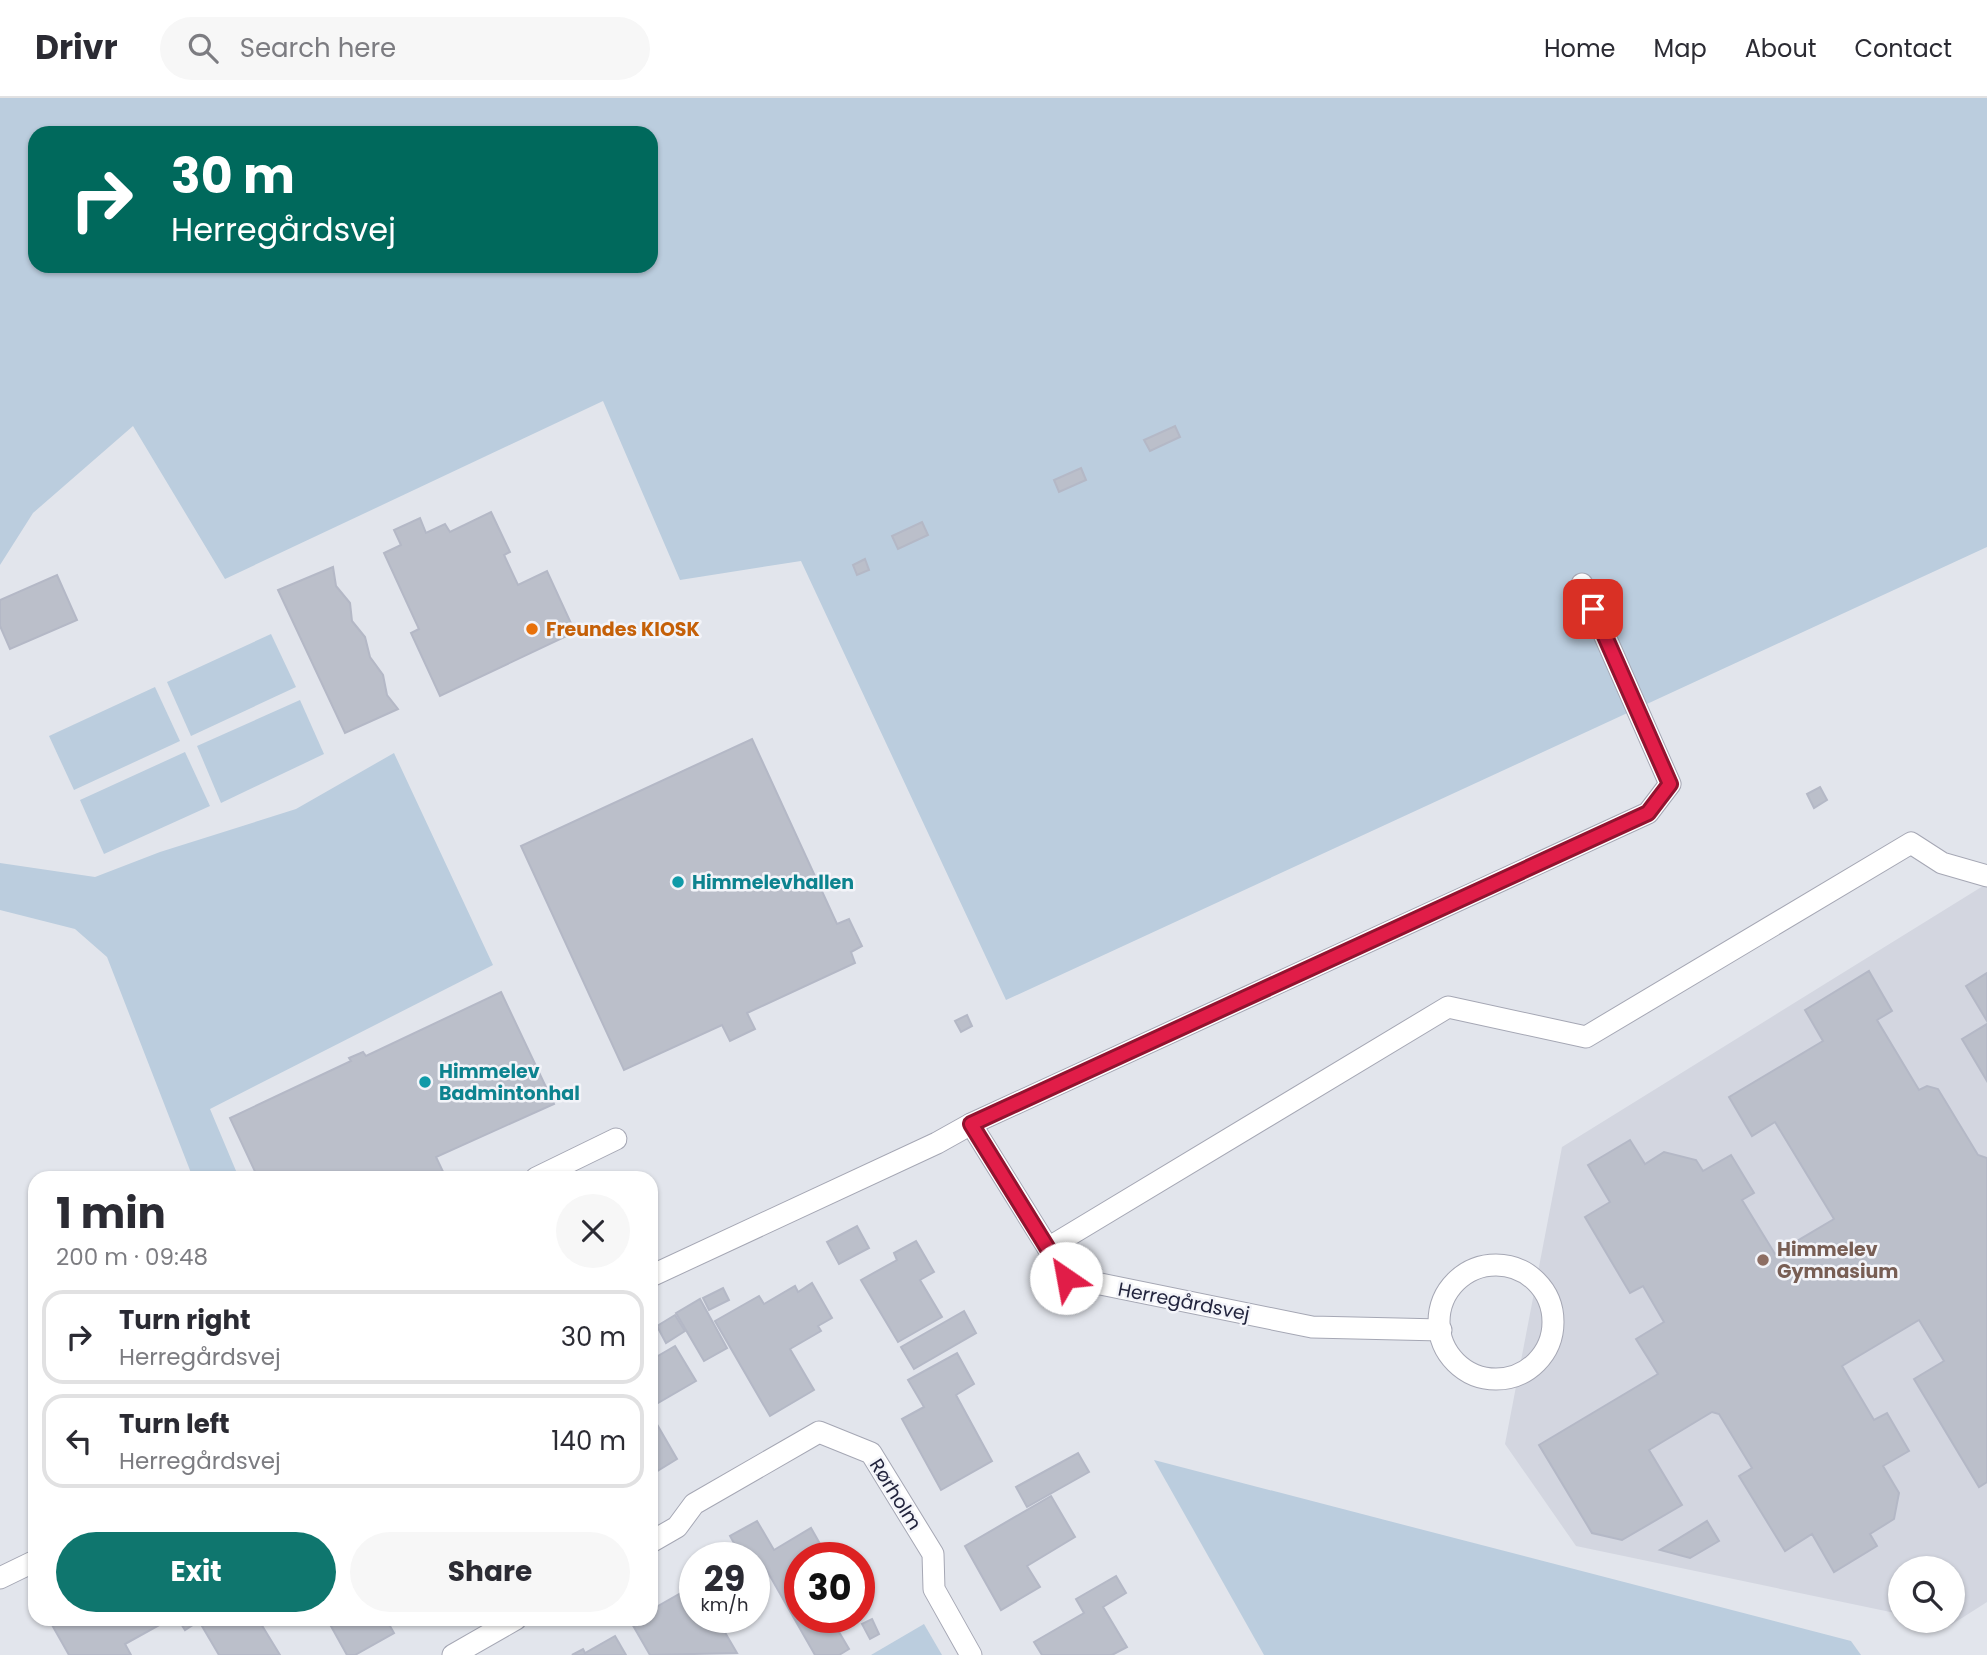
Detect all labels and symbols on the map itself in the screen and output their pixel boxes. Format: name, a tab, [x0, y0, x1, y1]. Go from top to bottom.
pin	[1563, 579, 1623, 639]
place label: Freundes KIOSK	[546, 616, 700, 643]
marker: Freundes KIOSK	[524, 621, 540, 637]
place label: Himmelevhallen	[692, 869, 854, 896]
marker: Himmelevhallen	[670, 874, 686, 890]
place label: Himmelev Badmintonhal	[439, 1058, 580, 1107]
marker: Himmelev Badmintonhal	[417, 1074, 433, 1090]
place label: Himmelev Gymnasium	[1777, 1236, 1898, 1285]
position arrow	[1029, 1241, 1103, 1315]
marker: Himmelev Gymnasium	[1755, 1252, 1771, 1268]
street label: Herregårdsvej	[1116, 1275, 1252, 1327]
street label: Rørholm	[863, 1453, 928, 1535]
speed limit sign: 30	[784, 1542, 875, 1633]

